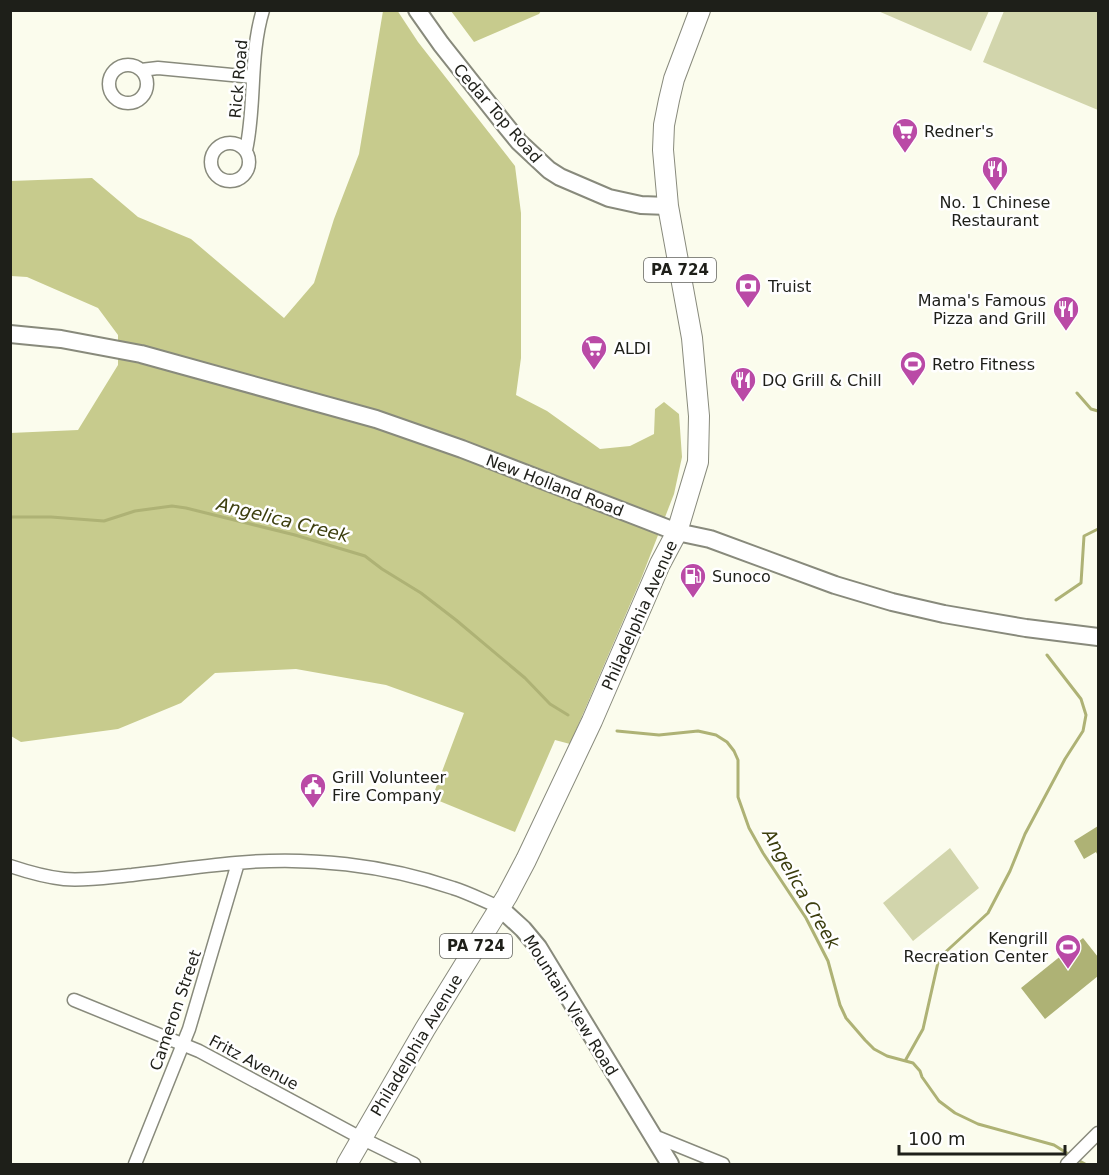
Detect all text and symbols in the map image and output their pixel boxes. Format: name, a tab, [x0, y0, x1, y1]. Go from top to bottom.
street label: Rick Road	[226, 39, 251, 119]
street label: Cedar Top Road	[449, 60, 546, 167]
supermarket icon: Redner's	[890, 116, 920, 154]
place label: Redner's	[924, 122, 994, 141]
restaurant icon: No. 1 Chinese Restaurant	[980, 154, 1010, 192]
place label: No. 1 Chinese Restaurant	[940, 193, 1050, 230]
road number: PA 724	[644, 258, 716, 282]
bank icon: Truist	[733, 271, 763, 309]
place label: Truist	[767, 277, 811, 296]
place label: Mama's Famous Pizza and Grill	[918, 291, 1046, 328]
restaurant icon: Mama's Famous Pizza and Grill	[1051, 294, 1081, 332]
supermarket icon: ALDI	[579, 333, 609, 371]
place label: ALDI	[614, 339, 651, 358]
sports icon: Retro Fitness	[898, 349, 928, 387]
place label: Retro Fitness	[932, 355, 1035, 374]
restaurant icon: DQ Grill & Chill	[728, 365, 758, 403]
place label: DQ Grill & Chill	[762, 371, 882, 390]
street label: New Holland Road	[483, 450, 626, 521]
water label: Angelica Creek	[214, 493, 353, 546]
street label: Philadelphia Avenue	[598, 537, 681, 693]
fuel station icon: Sunoco	[678, 561, 708, 599]
place label: Sunoco	[712, 567, 771, 586]
place label: Grill Volunteer Fire Company	[332, 768, 447, 805]
public building icon: Grill Volunteer Fire Company	[298, 771, 328, 809]
water label: Angelica Creek	[758, 824, 845, 954]
place label: Kengrill Recreation Center	[904, 929, 1048, 966]
street label: Mountain View Road	[519, 931, 622, 1079]
sports icon: Kengrill Recreation Center	[1053, 932, 1083, 970]
road number: PA 724	[440, 934, 512, 958]
street label: Cameron Street	[146, 947, 205, 1073]
street label: Philadelphia Avenue	[367, 971, 466, 1120]
street label: Fritz Avenue	[206, 1031, 302, 1094]
scale bar	[899, 1118, 1066, 1156]
text: 100 m	[908, 1128, 966, 1149]

